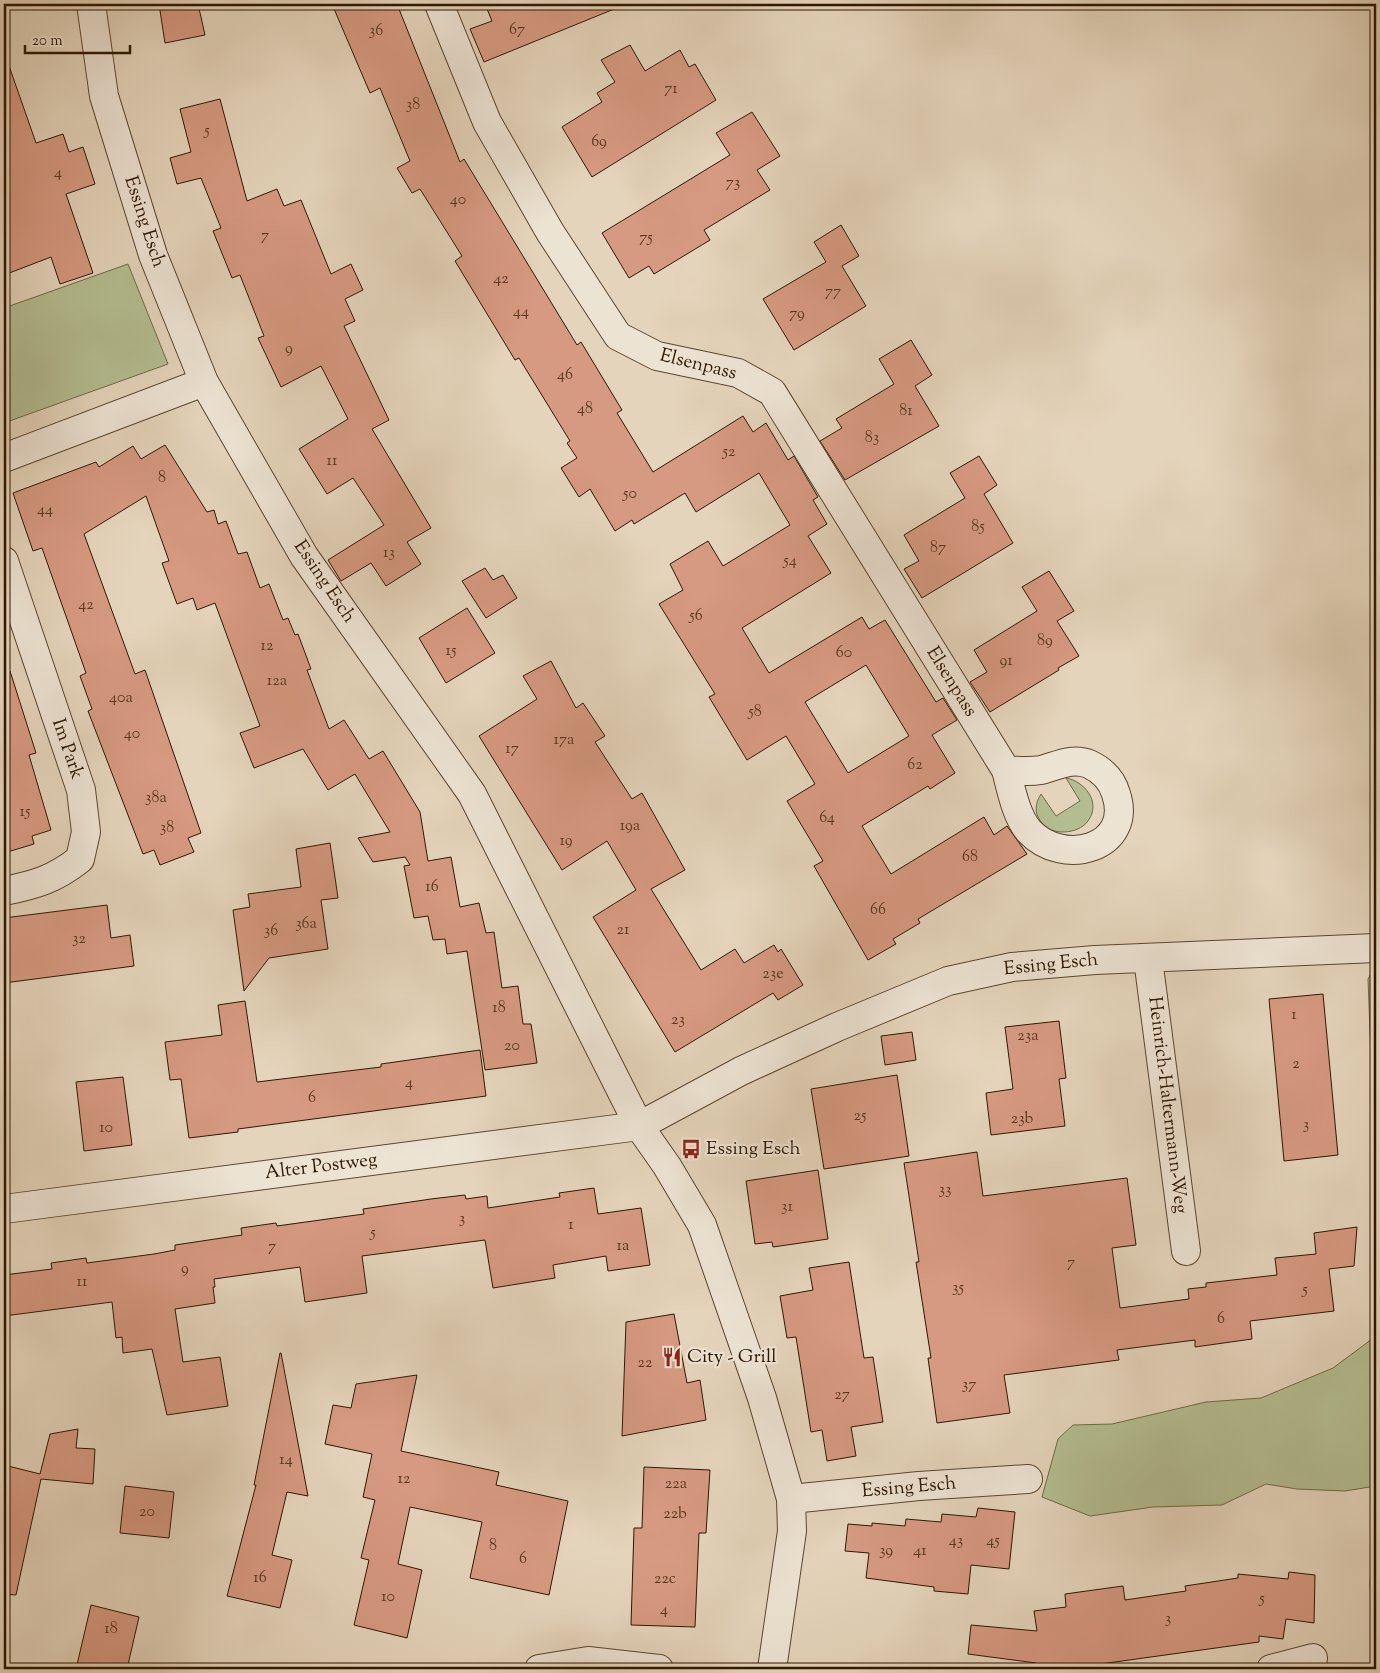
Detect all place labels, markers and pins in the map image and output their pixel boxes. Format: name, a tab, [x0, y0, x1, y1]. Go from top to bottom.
place label: Essing Esch	[706, 1136, 801, 1163]
bus stop icon: Essing Esch	[680, 1138, 702, 1160]
place label: City - Grill	[687, 1344, 777, 1371]
restaurant icon: City - Grill	[661, 1346, 683, 1368]

